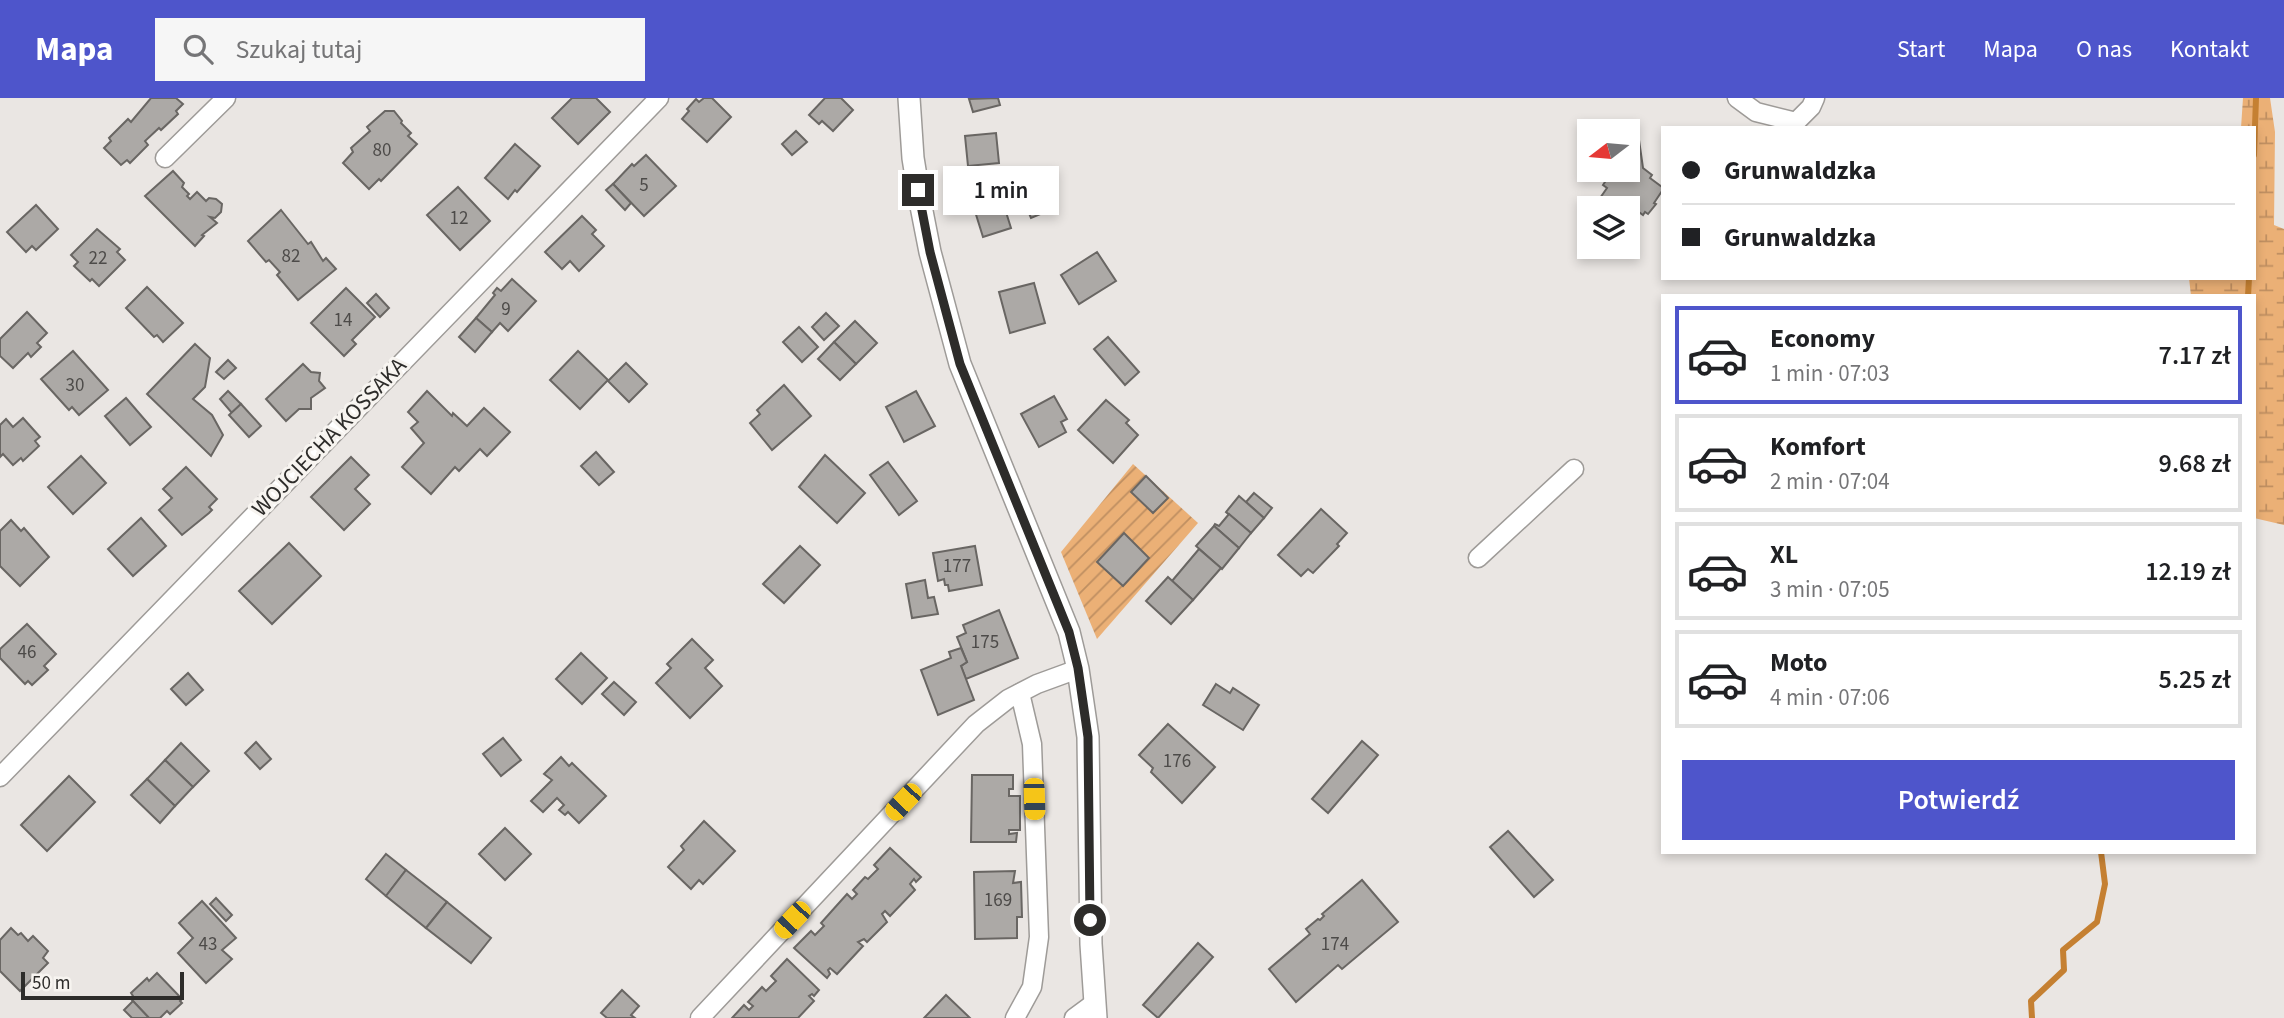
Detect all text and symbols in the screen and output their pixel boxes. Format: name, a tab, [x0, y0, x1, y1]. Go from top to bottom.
search box	[155, 18, 645, 81]
text: Mapa	[35, 26, 113, 73]
icon: search	[179, 30, 217, 68]
text: Szukaj tutaj	[235, 31, 362, 68]
text: Start	[1897, 32, 1945, 67]
text: Mapa	[1983, 32, 2038, 67]
text: O nas	[2076, 32, 2132, 67]
text: Kontakt	[2170, 32, 2249, 67]
north arrow	[1577, 119, 1640, 182]
map controls	[1577, 119, 1640, 259]
house number: 80	[373, 137, 391, 164]
text: Grunwaldzka	[1724, 152, 1876, 189]
callout: 1 min	[942, 166, 1058, 214]
house number: 5	[639, 172, 649, 199]
route end	[902, 174, 934, 206]
text: 1 min	[974, 174, 1028, 207]
button: layers	[1577, 196, 1640, 259]
house number: 12	[450, 205, 468, 232]
text: Grunwaldzka	[1724, 219, 1876, 256]
house number: 82	[282, 243, 300, 270]
house number: 22	[89, 245, 107, 272]
house number: 9	[501, 296, 511, 323]
house number: 14	[334, 307, 352, 334]
text: Economy	[1770, 320, 1875, 357]
icon: car	[1686, 324, 1749, 387]
text: 7.17 zł	[2159, 337, 2231, 374]
street label: WOJCIECHA KOSSAKA	[244, 350, 414, 524]
text: 1 min · 07:03	[1770, 357, 1890, 390]
house number: 30	[66, 372, 84, 399]
text: Komfort	[1770, 428, 1866, 465]
icon: car	[1686, 432, 1749, 495]
text: 9.68 zł	[2159, 445, 2231, 482]
text: 2 min · 07:04	[1770, 465, 1890, 498]
text: XL	[1770, 536, 1798, 573]
icon: car	[1686, 540, 1749, 603]
house number: 177	[943, 553, 971, 580]
text: 12.19 zł	[2145, 553, 2231, 590]
text: 3 min · 07:05	[1770, 573, 1890, 606]
house number: 175	[971, 629, 999, 656]
house number: 46	[18, 639, 36, 666]
text: Moto	[1770, 644, 1827, 681]
icon: car	[1686, 648, 1749, 711]
text: 5.25 zł	[2159, 661, 2231, 698]
text: 4 min · 07:06	[1770, 681, 1890, 714]
house number: 176	[1163, 748, 1191, 775]
button: Potwierdź	[1682, 760, 2235, 840]
car	[1023, 778, 1046, 820]
car	[881, 779, 926, 825]
house number: 169	[984, 887, 1012, 914]
car	[770, 897, 815, 943]
route start	[1074, 904, 1106, 936]
house number: 43	[199, 931, 217, 958]
house number: 174	[1321, 931, 1349, 958]
scale bar	[21, 969, 184, 1001]
text: 50 m	[32, 970, 70, 997]

